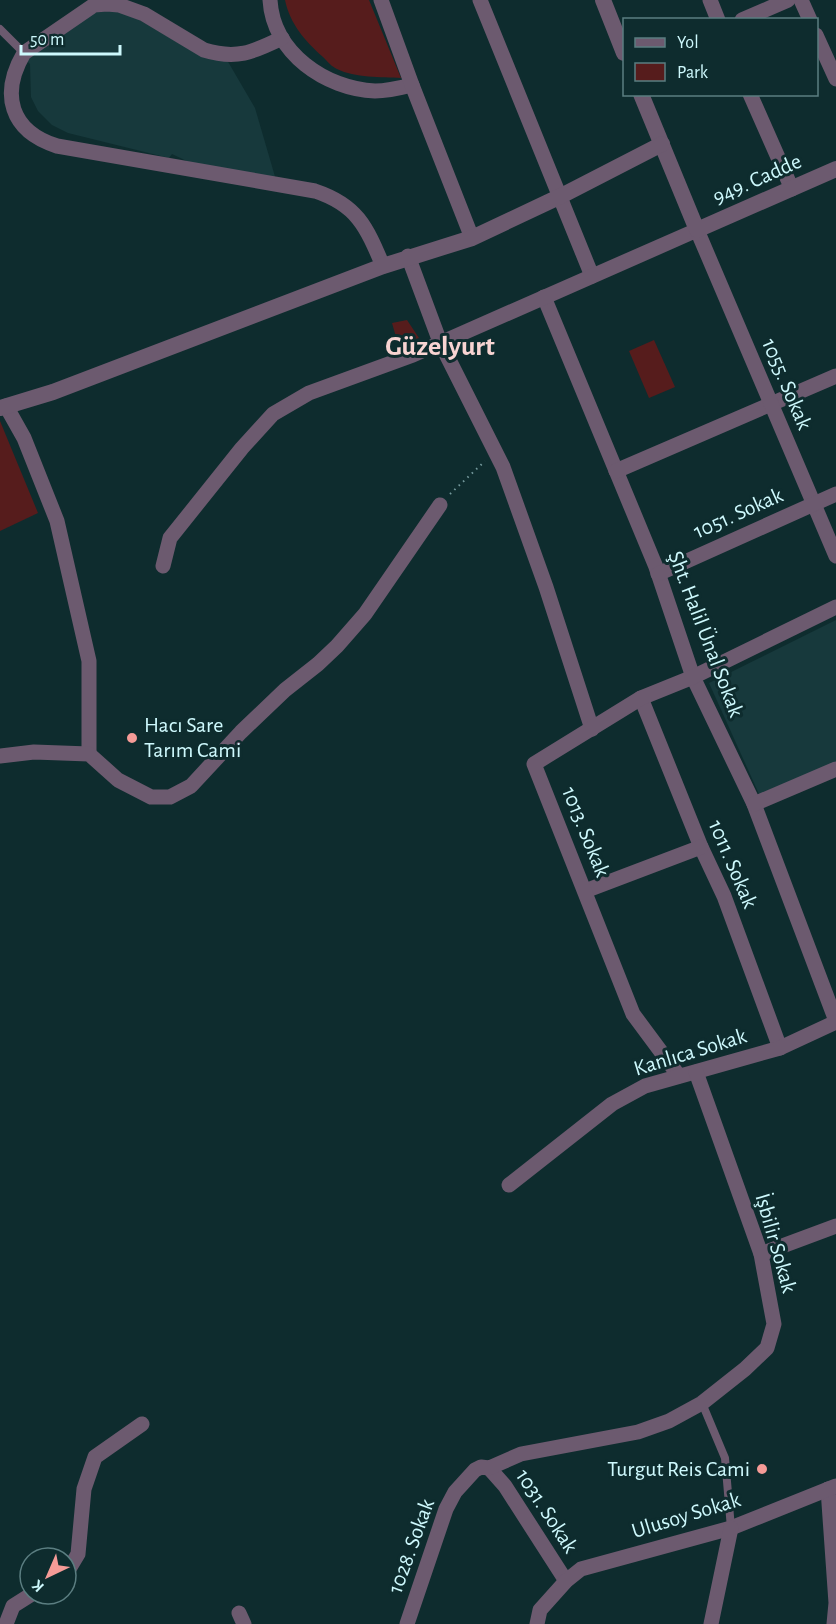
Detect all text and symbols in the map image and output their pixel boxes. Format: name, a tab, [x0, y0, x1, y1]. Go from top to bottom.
scale bar	[21, 18, 120, 56]
legend	[623, 18, 818, 96]
text: 50 m	[30, 31, 64, 49]
text: Yol	[677, 34, 699, 52]
text: Park	[677, 64, 709, 82]
street label: 949. Cadde	[709, 150, 805, 208]
district label: Güzelyurt	[385, 333, 495, 361]
street label: 1055. Sokak	[758, 335, 816, 433]
street label: 1051. Sokak	[690, 484, 786, 542]
street label: Şht. Halil Ünal Sokak	[664, 548, 748, 720]
place label: Hacı Sare Tarım Cami	[144, 714, 241, 761]
marker: Hacı Sare Tarım Cami	[125, 731, 139, 745]
street label: 1013. Sokak	[558, 784, 614, 880]
street label: 1011. Sokak	[705, 817, 761, 911]
street label: Kanlıca Sokak	[631, 1024, 749, 1080]
street label: İşbilir Sokak	[751, 1191, 801, 1295]
place label: Turgut Reis Cami	[607, 1458, 750, 1480]
marker: Turgut Reis Cami	[755, 1462, 769, 1476]
street label: 1031. Sokak	[512, 1465, 582, 1557]
street label: Ulusoy Sokak	[629, 1488, 743, 1542]
street label: 1028. Sokak	[384, 1496, 438, 1596]
north arrow	[18, 1546, 78, 1606]
text: K	[29, 1577, 47, 1595]

